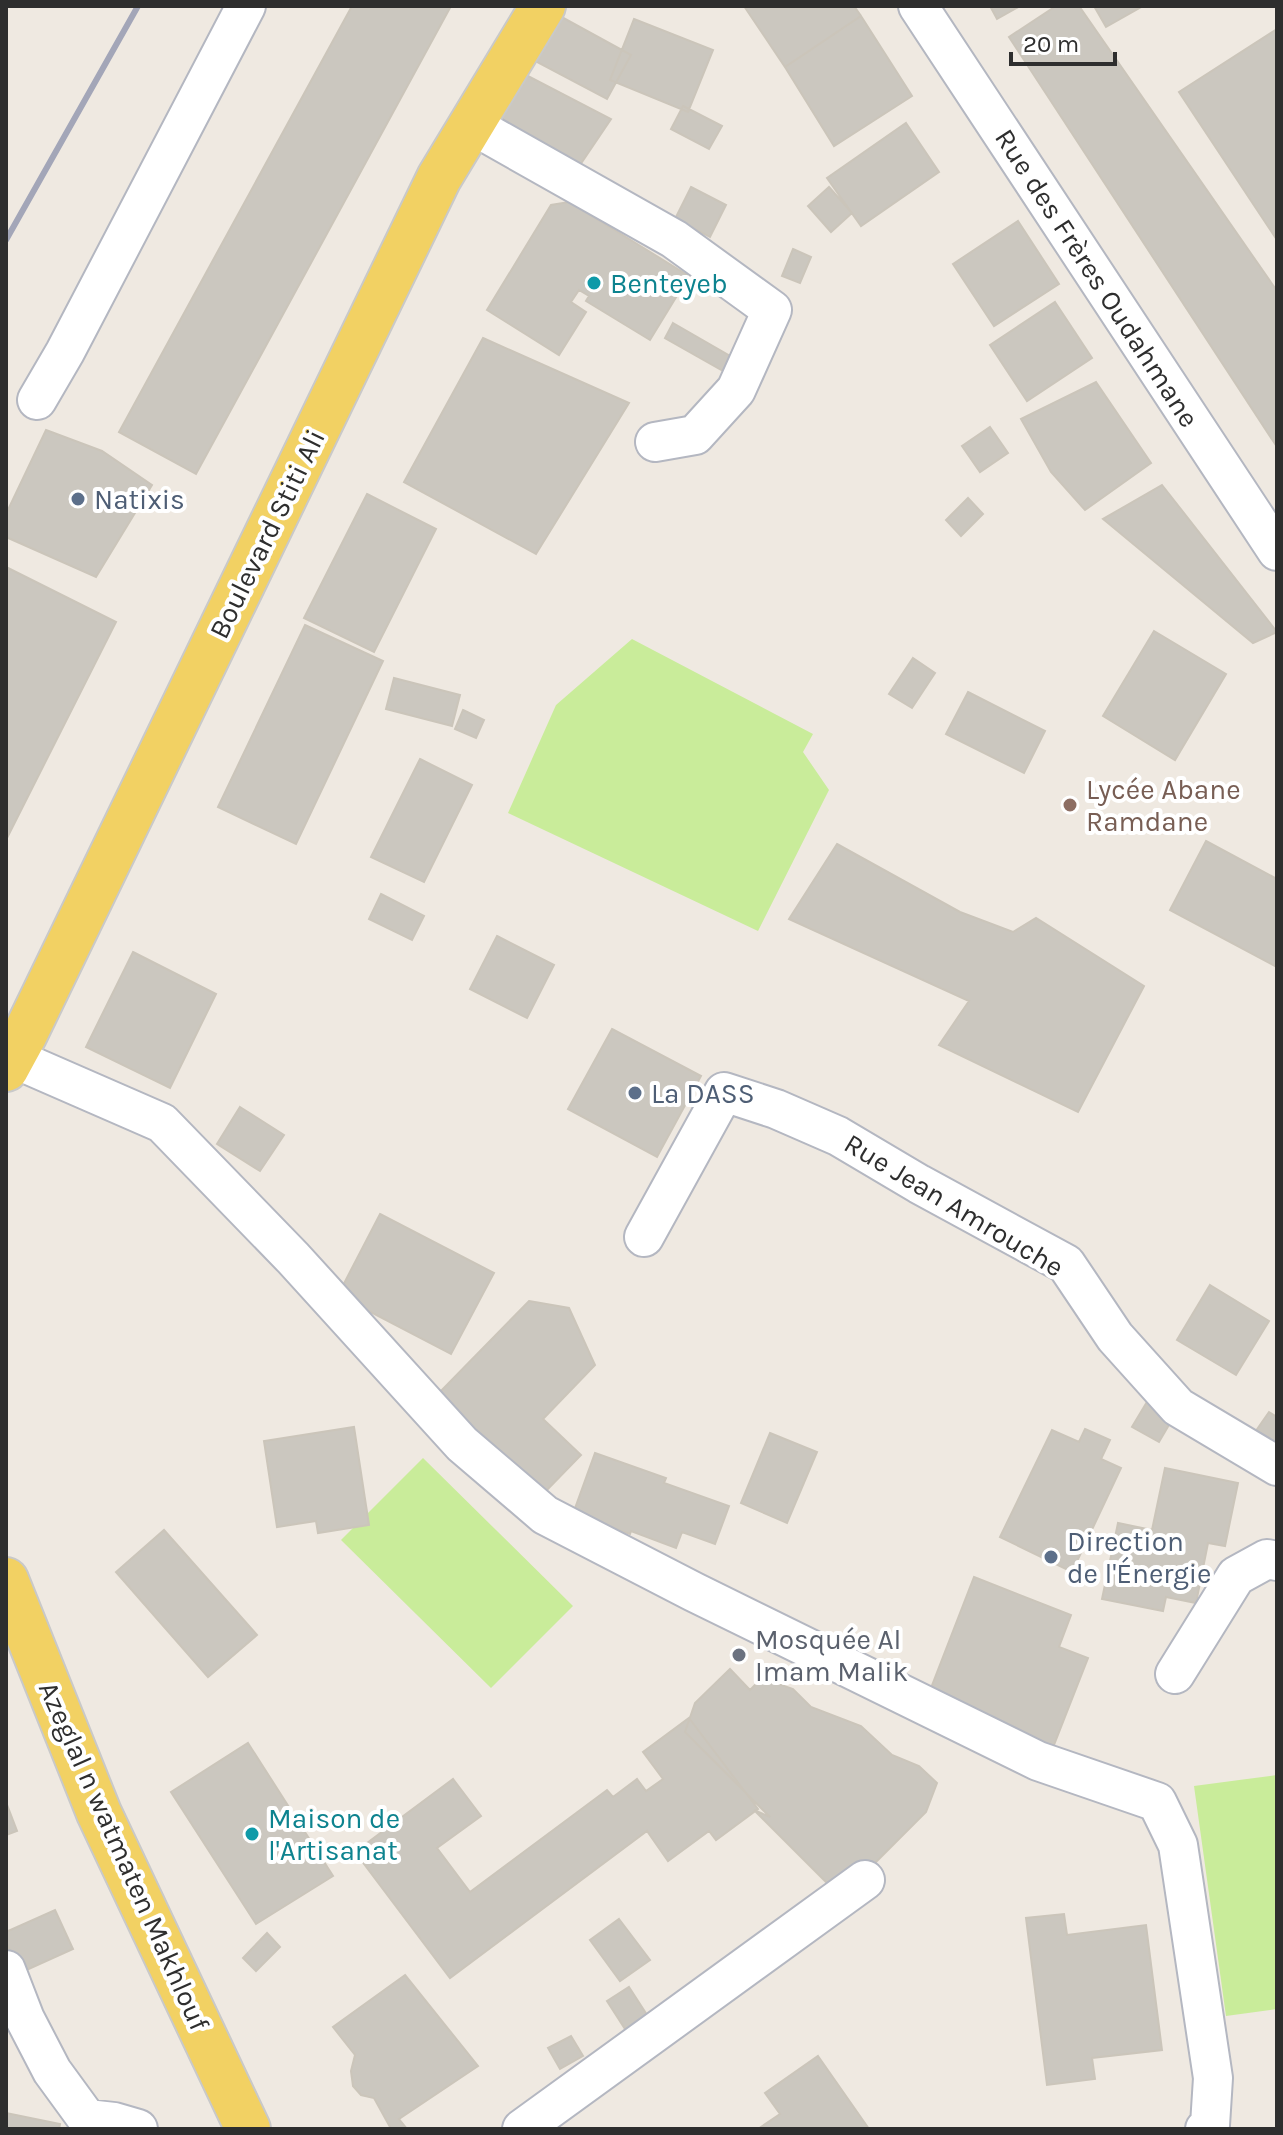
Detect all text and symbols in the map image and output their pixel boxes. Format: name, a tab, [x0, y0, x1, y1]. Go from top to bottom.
scale bar	[1011, 16, 1115, 66]
text: 20 m	[1023, 30, 1079, 58]
street label: Rue des Frères Oudahmane	[988, 123, 1206, 433]
place label: Benteyeb	[610, 267, 728, 300]
marker: Benteyeb	[585, 274, 603, 292]
street label: Boulevard Stiti Ali	[202, 424, 332, 644]
place label: Natixis	[94, 483, 185, 516]
marker: Natixis	[69, 490, 87, 508]
place label: Lycée Abane Ramdane	[1086, 773, 1241, 838]
marker: Lycée Abane Ramdane	[1061, 796, 1079, 814]
place label: La DASS	[651, 1077, 755, 1110]
marker: La DASS	[626, 1084, 644, 1102]
street label: Rue Jean Amrouche	[838, 1126, 1070, 1284]
place label: Direction de l'Énergie	[1067, 1525, 1211, 1590]
marker: Direction de l'Énergie	[1042, 1548, 1060, 1566]
place label: Mosquée Al Imam Malik	[755, 1623, 908, 1688]
marker: Mosquée Al Imam Malik	[730, 1646, 748, 1664]
street label: Azeglal n watmaten Makhlouf	[32, 1676, 216, 2036]
place label: Maison de l'Artisanat	[268, 1802, 400, 1867]
marker: Maison de l'Artisanat	[243, 1825, 261, 1843]

